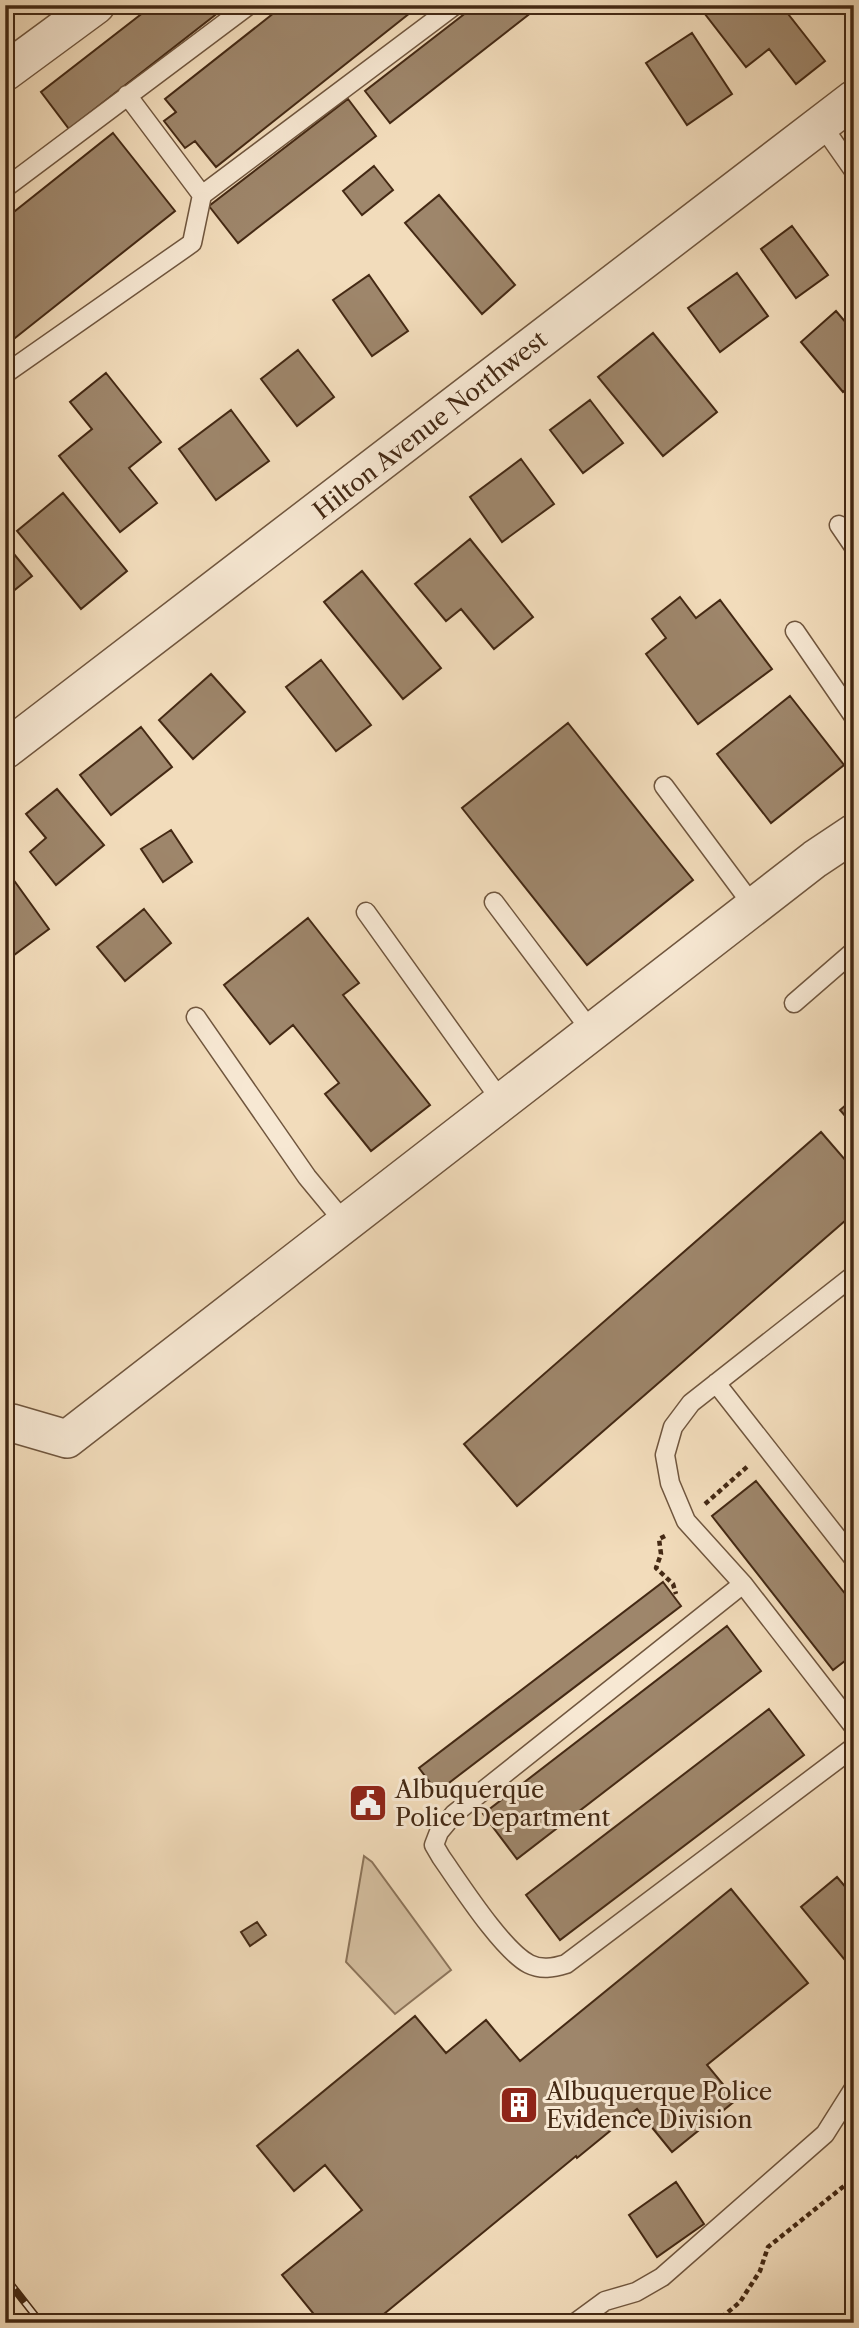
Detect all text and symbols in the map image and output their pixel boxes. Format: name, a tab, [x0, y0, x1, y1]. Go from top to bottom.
street label: Hilton Avenue Northwest	[307, 324, 553, 525]
place label: Albuquerque Police Department	[394, 1775, 611, 1832]
public building icon: Albuquerque Police Department	[347, 1782, 389, 1824]
place label: Albuquerque Police Evidence Division	[545, 2077, 772, 2134]
building icon: Albuquerque Police Evidence Division	[498, 2084, 540, 2126]

